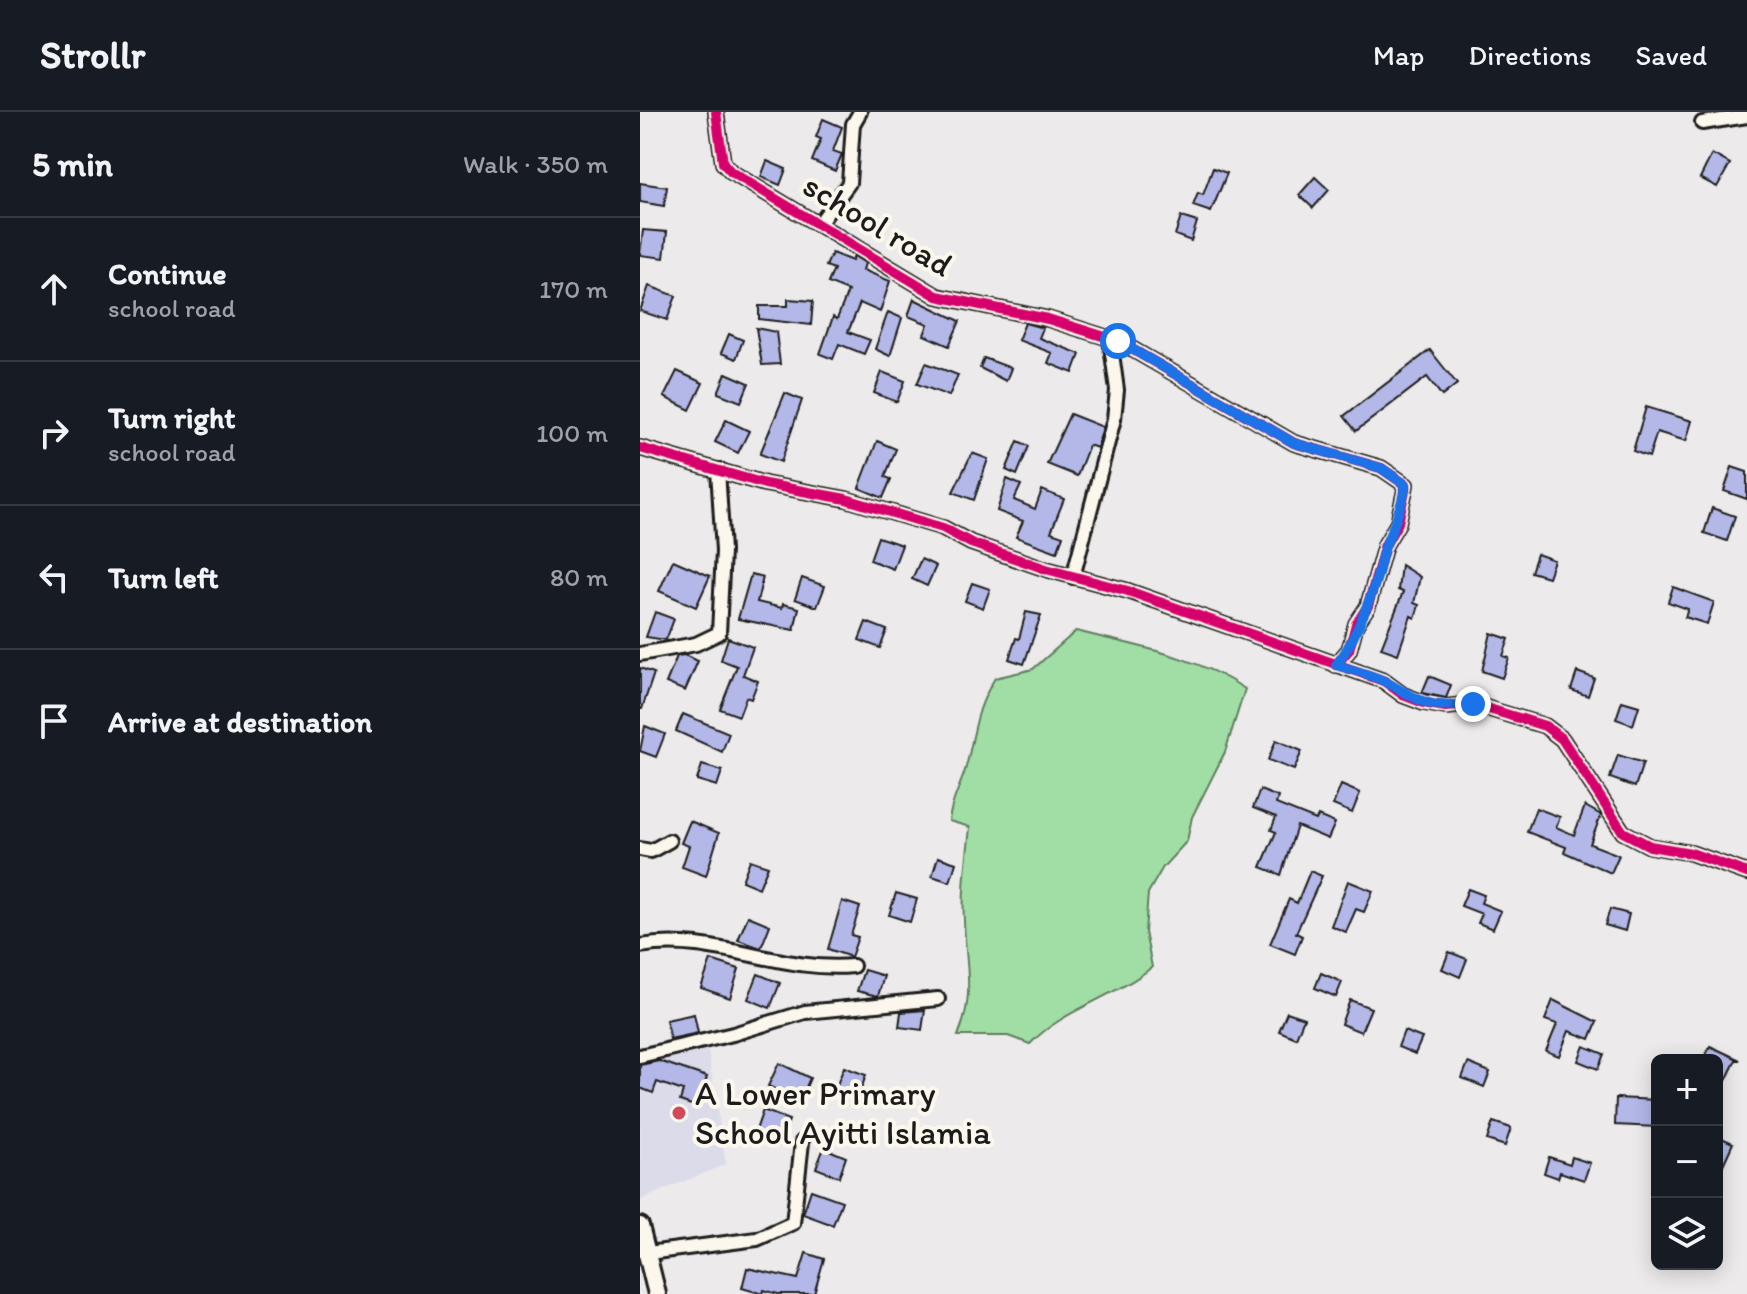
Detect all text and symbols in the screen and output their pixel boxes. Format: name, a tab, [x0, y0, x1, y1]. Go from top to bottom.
text: Strollr	[40, 32, 145, 78]
text: Map	[1373, 38, 1424, 72]
text: Directions	[1468, 38, 1592, 72]
text: Saved	[1636, 38, 1707, 72]
text: 5 min	[32, 144, 113, 185]
text: Walk · 350 m	[463, 148, 608, 180]
street label: school road	[796, 164, 961, 286]
text: Continue	[108, 255, 227, 292]
icon: ahead	[32, 267, 76, 311]
text: 170 m	[539, 273, 608, 305]
text: school road	[108, 292, 236, 324]
route start	[1100, 323, 1136, 359]
text: Turn right	[108, 399, 236, 436]
icon: right	[32, 411, 76, 455]
text: 100 m	[536, 417, 608, 449]
text: school road	[108, 436, 236, 468]
icon: left	[32, 555, 76, 599]
text: Turn left	[108, 559, 219, 596]
text: 80 m	[550, 561, 608, 593]
route end	[1455, 686, 1491, 722]
icon: arrive	[32, 699, 76, 743]
text: Arrive at destination	[108, 703, 372, 740]
map controls	[1651, 1054, 1723, 1270]
button: +	[1651, 1054, 1723, 1126]
place label: A Lower Primary School Ayitti Islamia	[695, 1073, 991, 1153]
marker: A Lower Primary School Ayitti Islamia	[670, 1104, 688, 1122]
button: −	[1651, 1126, 1723, 1198]
button: layers	[1651, 1198, 1723, 1270]

